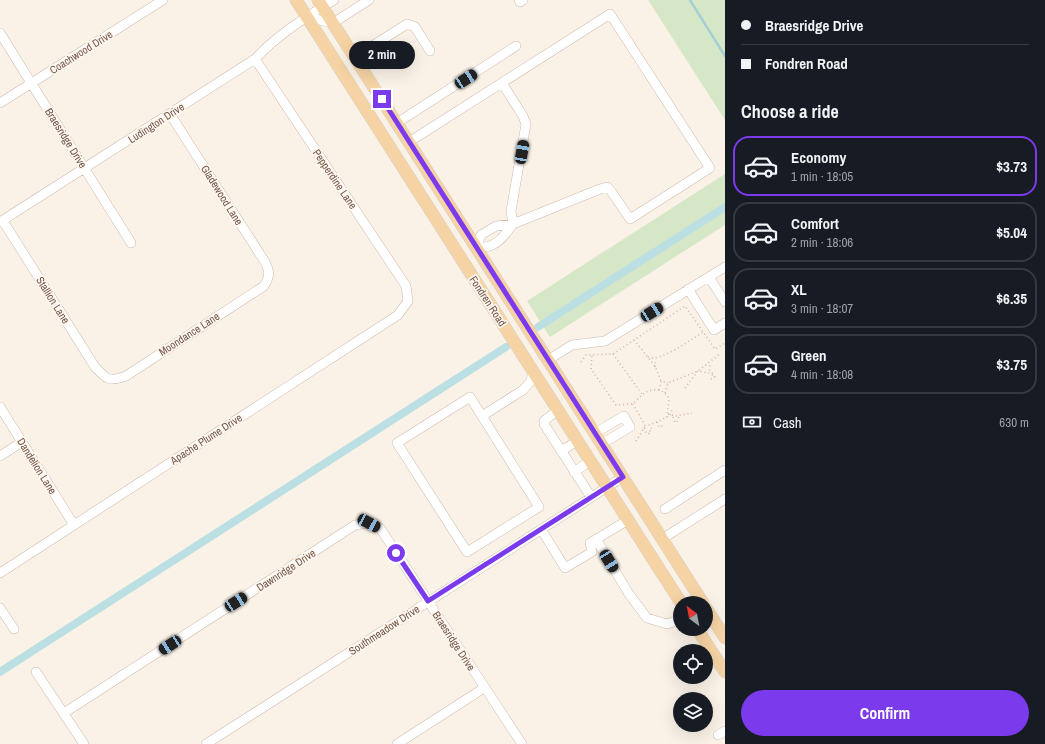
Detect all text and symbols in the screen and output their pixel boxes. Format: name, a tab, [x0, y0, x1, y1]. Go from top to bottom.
text: Braesridge Drive	[765, 15, 863, 36]
street label: Coachwood Drive	[47, 27, 115, 77]
callout: 2 min	[349, 41, 415, 69]
text: 2 min	[368, 46, 396, 63]
text: Fondren Road	[765, 53, 848, 74]
car	[453, 67, 479, 91]
route end	[373, 90, 391, 108]
text: Choose a ride	[741, 99, 839, 124]
street label: Ludington Drive	[125, 100, 187, 146]
street label: Braesridge Drive	[42, 105, 90, 171]
car	[514, 139, 530, 165]
street label: Pepperdine Lane	[310, 146, 360, 212]
text: Economy	[791, 147, 846, 168]
icon: car	[743, 148, 779, 184]
text: $3.73	[996, 156, 1027, 177]
street label: Gladewood Lane	[198, 162, 246, 228]
text: 1 min · 18:05	[791, 168, 853, 185]
text: Comfort	[791, 213, 839, 234]
icon: car	[743, 214, 779, 250]
text: $5.04	[996, 222, 1027, 243]
text: 2 min · 18:06	[791, 234, 853, 251]
street label: Fondren Road	[467, 273, 509, 329]
street label: Stallion Lane	[33, 274, 73, 326]
text: XL	[791, 279, 807, 300]
icon: car	[743, 280, 779, 316]
text: $6.35	[996, 288, 1027, 309]
text: 3 min · 18:07	[791, 300, 853, 317]
car	[639, 301, 665, 323]
street label: Moondance Lane	[156, 309, 222, 359]
text: Green	[791, 345, 827, 366]
icon: car	[743, 346, 779, 382]
text: $3.75	[996, 354, 1027, 375]
text: 4 min · 18:08	[791, 366, 853, 383]
street label: Apache Plume Drive	[167, 411, 245, 468]
icon: cash	[741, 411, 763, 433]
text: Cash	[773, 412, 802, 433]
text: 630 m	[999, 414, 1029, 431]
street label: Dandelion Lane	[14, 435, 60, 497]
car	[356, 512, 382, 534]
route start	[387, 544, 405, 562]
street label: Dawnridge Drive	[254, 546, 318, 594]
car	[598, 548, 620, 574]
car	[223, 590, 249, 614]
north arrow	[673, 596, 713, 636]
map controls	[673, 596, 713, 732]
street label: Southmeadow Drive	[346, 602, 422, 658]
street label: Braesridge Drive	[430, 609, 478, 673]
car	[157, 633, 183, 657]
button: locate	[673, 644, 713, 684]
button: Confirm	[741, 690, 1029, 736]
button: layers	[673, 692, 713, 732]

